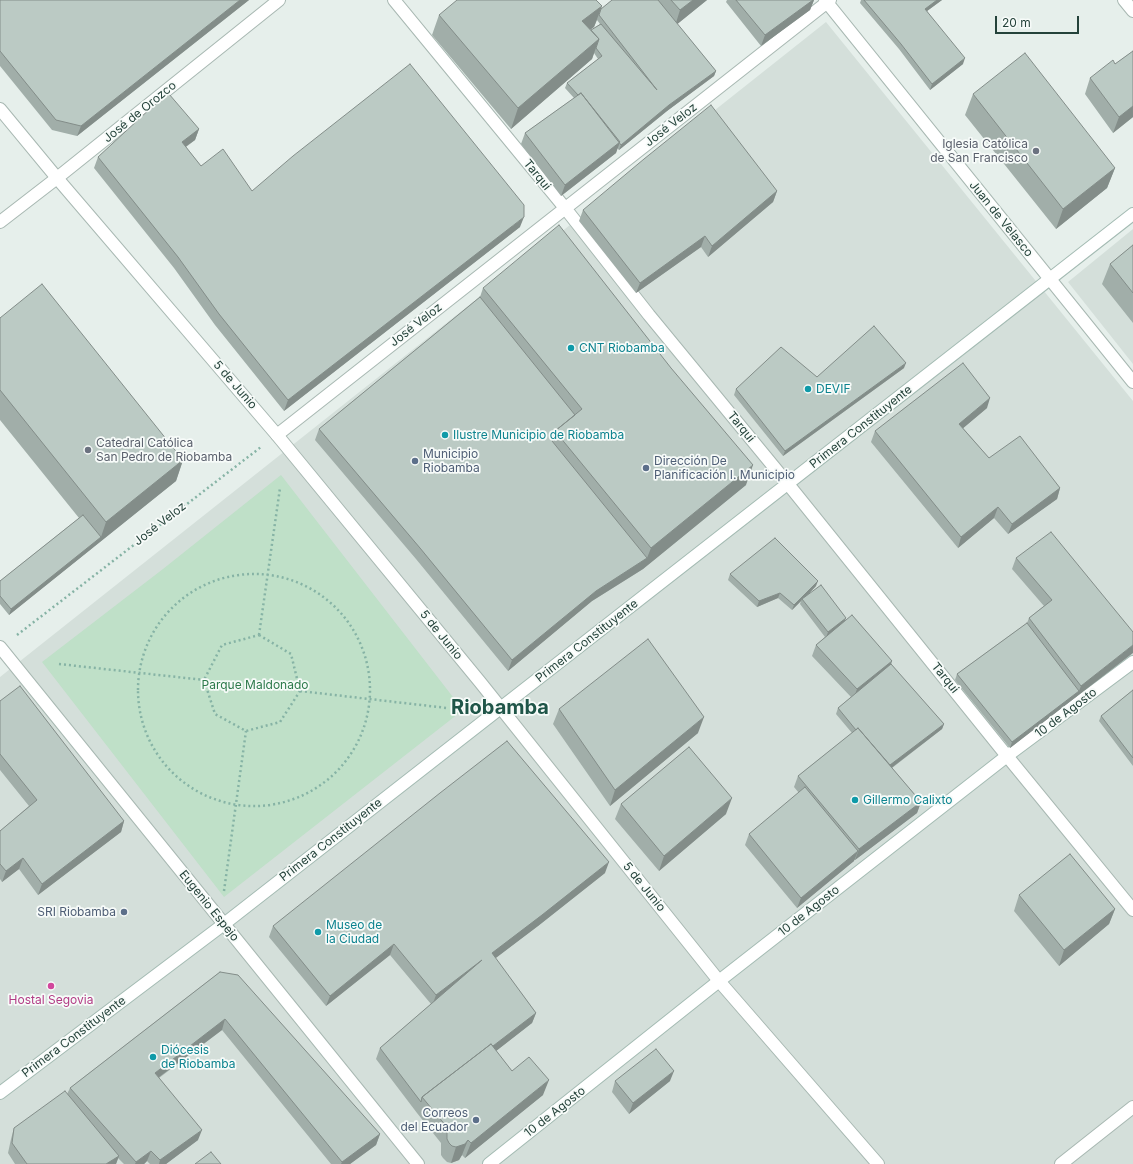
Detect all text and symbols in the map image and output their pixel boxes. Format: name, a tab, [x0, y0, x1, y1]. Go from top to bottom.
scale bar	[997, 8, 1081, 34]
text: 20 m	[1002, 15, 1031, 30]
street label: José de Orozco	[101, 78, 179, 146]
street label: José Veloz	[642, 100, 700, 150]
place label: Iglesia Católica de San Francisco	[930, 137, 1028, 165]
marker: Iglesia Católica de San Francisco	[1031, 146, 1041, 156]
street label: Tarqui	[520, 157, 554, 193]
street label: Juan de Velasco	[966, 178, 1036, 260]
street label: José Veloz	[387, 300, 445, 350]
place label: CNT Riobamba	[579, 341, 665, 355]
marker: CNT Riobamba	[566, 343, 576, 353]
street label: 5 de Junio	[210, 358, 260, 412]
place label: DEVIF	[816, 382, 850, 396]
street label: Primera Constituyente	[807, 383, 915, 471]
marker: DEVIF	[803, 384, 813, 394]
street label: Tarqui	[724, 409, 758, 445]
place label: Ilustre Municipio de Riobamba	[453, 428, 624, 442]
marker: Ilustre Municipio de Riobamba	[440, 430, 450, 440]
place label: Catedral Católica San Pedro de Riobamba	[96, 436, 232, 464]
marker: Catedral Católica San Pedro de Riobamba	[83, 445, 93, 455]
place label: Municipio Riobamba	[423, 447, 480, 475]
place label: Dirección De Planificación I. Municipio	[654, 454, 795, 482]
marker: Municipio Riobamba	[410, 456, 420, 466]
marker: Dirección De Planificación I. Municipio	[641, 463, 651, 473]
street label: José Veloz	[131, 499, 189, 549]
street label: Primera Constituyente	[533, 597, 641, 685]
street label: 5 de Junio	[417, 607, 465, 663]
street label: Tarqui	[928, 660, 962, 696]
park label: Parque Maldonado	[202, 678, 308, 692]
street label: 10 de Agosto	[1032, 685, 1100, 741]
district label: Riobamba	[451, 696, 549, 720]
place label: Gillermo Calixto	[863, 793, 953, 807]
marker: Gillermo Calixto	[850, 795, 860, 805]
street label: Primera Constituyente	[277, 796, 385, 884]
street label: 5 de Junio	[620, 859, 668, 915]
street label: Eugenio Espejo	[176, 868, 242, 944]
street label: 10 de Agosto	[776, 883, 842, 939]
place label: SRI Riobamba	[37, 905, 116, 919]
marker: SRI Riobamba	[119, 907, 129, 917]
place label: Museo de la Ciudad	[326, 918, 382, 946]
marker: Museo de la Ciudad	[313, 927, 323, 937]
marker: Hostal Segovia	[46, 981, 56, 991]
place label: Hostal Segovia	[9, 993, 93, 1007]
street label: Primera Constituyente	[19, 993, 129, 1081]
place label: Diócesis de Riobamba	[161, 1043, 235, 1071]
marker: Diócesis de Riobamba	[148, 1052, 158, 1062]
street label: 10 de Agosto	[522, 1084, 588, 1140]
place label: Correos del Ecuador	[400, 1106, 468, 1134]
marker: Correos del Ecuador	[471, 1115, 481, 1125]

